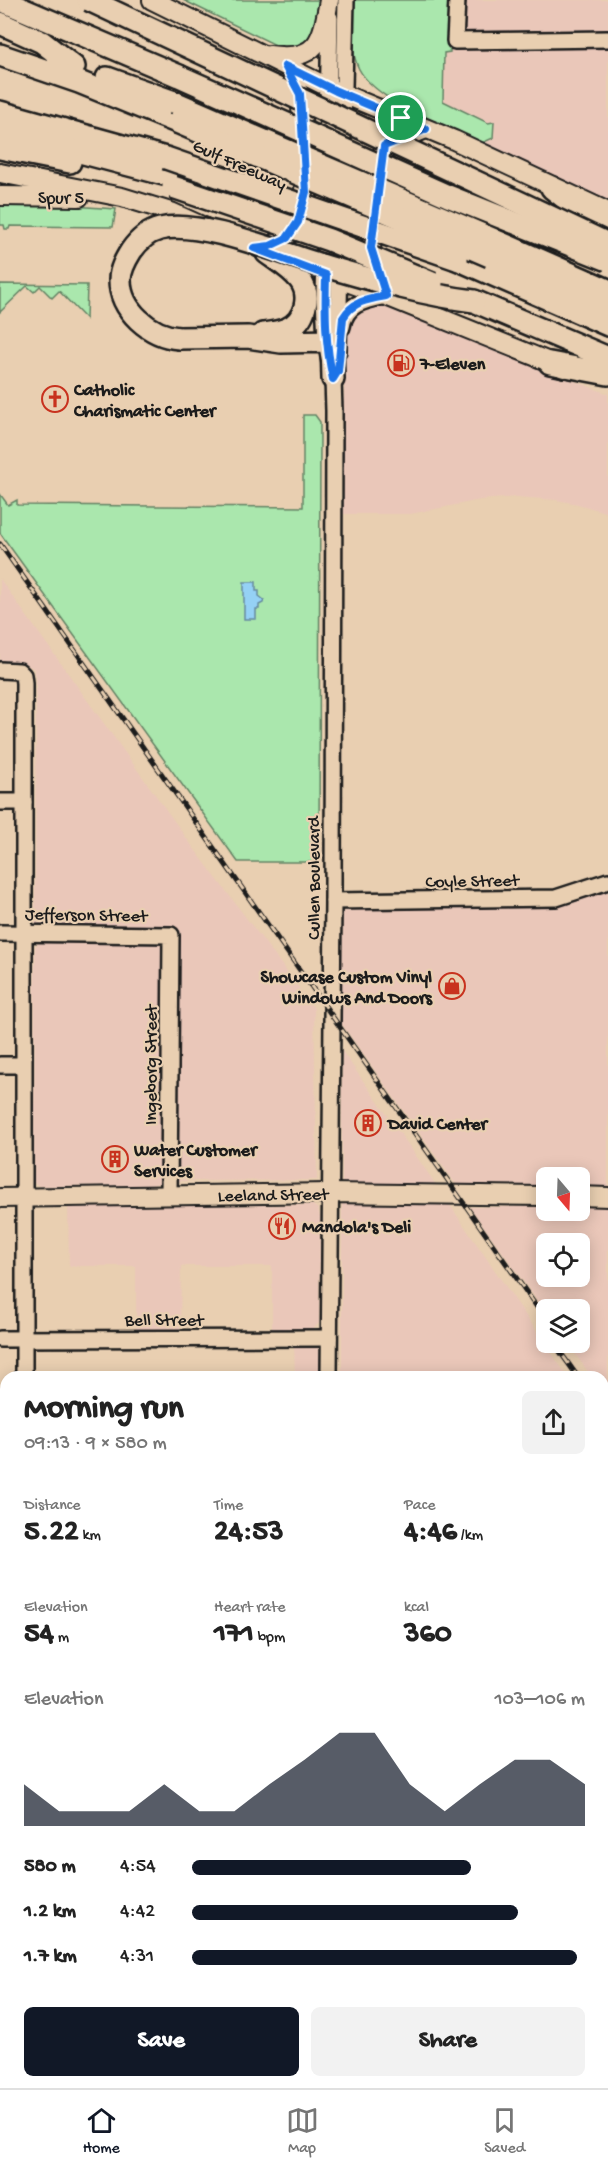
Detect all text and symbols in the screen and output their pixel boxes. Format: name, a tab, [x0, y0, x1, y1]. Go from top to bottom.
pin	[375, 92, 426, 143]
icon: arrive	[384, 101, 417, 134]
street label: Gulf Freeway	[189, 136, 289, 196]
street label: Spur 5	[38, 189, 84, 210]
fuel station icon: 7-Eleven	[386, 348, 416, 378]
place label: 7-Eleven	[419, 355, 486, 376]
place label: Catholic Charismatic Center	[73, 381, 218, 423]
church icon: Catholic Charismatic Center	[40, 384, 70, 414]
street label: Cullen Boulevard	[305, 815, 326, 940]
street label: Coyle Street	[425, 871, 521, 894]
street label: Jefferson Street	[25, 905, 149, 928]
place label: Showcase Custom Vinyl Windows And Doors	[261, 968, 433, 1010]
shop icon: Showcase Custom Vinyl Windows And Doors	[437, 971, 467, 1001]
street label: Ingeborg Street	[142, 1003, 163, 1125]
building icon: David Center	[353, 1108, 383, 1138]
place label: David Center	[386, 1115, 490, 1136]
place label: Water Customer Services	[133, 1141, 259, 1183]
building icon: Water Customer Services	[100, 1144, 130, 1174]
north arrow	[536, 1167, 590, 1221]
map controls	[536, 1167, 590, 1353]
street label: Leeland Street	[218, 1185, 330, 1208]
restaurant icon: Mandola's Deli	[267, 1211, 297, 1241]
place label: Mandola's Deli	[302, 1218, 411, 1239]
button: locate	[536, 1233, 590, 1287]
button: layers	[536, 1299, 590, 1353]
street label: Bell Street	[124, 1311, 205, 1332]
text: Morning run	[24, 1391, 184, 1429]
button: share	[522, 1391, 585, 1454]
text: 09:13 · 9 × 580 m	[24, 1433, 167, 1456]
text: Distance	[24, 1497, 81, 1516]
text: Time	[214, 1497, 243, 1516]
text: Pace	[404, 1497, 435, 1516]
text: 5.22	[24, 1516, 79, 1551]
text: 24:53	[214, 1516, 284, 1551]
text: 4:46	[404, 1516, 457, 1551]
text: km	[79, 1527, 101, 1546]
text: /km	[457, 1527, 483, 1546]
text: Elevation	[24, 1599, 88, 1618]
text: Heart rate	[214, 1599, 286, 1618]
text: kcal	[404, 1599, 429, 1618]
text: 54	[24, 1618, 54, 1653]
text: 171	[214, 1618, 254, 1653]
text: 360	[404, 1618, 452, 1653]
text: m	[54, 1629, 69, 1648]
text: bpm	[254, 1629, 285, 1648]
text: Elevation	[24, 1689, 104, 1712]
text: 103–106 m	[494, 1689, 585, 1712]
text: 580 m	[24, 1856, 76, 1879]
text: 4:54	[120, 1856, 156, 1879]
text: 1.2 km	[24, 1901, 76, 1924]
text: 4:42	[120, 1901, 155, 1924]
text: 1.7 km	[24, 1946, 77, 1969]
text: 4:31	[120, 1946, 154, 1969]
button: Save	[24, 2007, 299, 2076]
button: Share	[311, 2007, 585, 2076]
tab: Home	[83, 2104, 120, 2159]
tab: Map	[286, 2104, 319, 2159]
tab: Saved	[484, 2104, 525, 2159]

